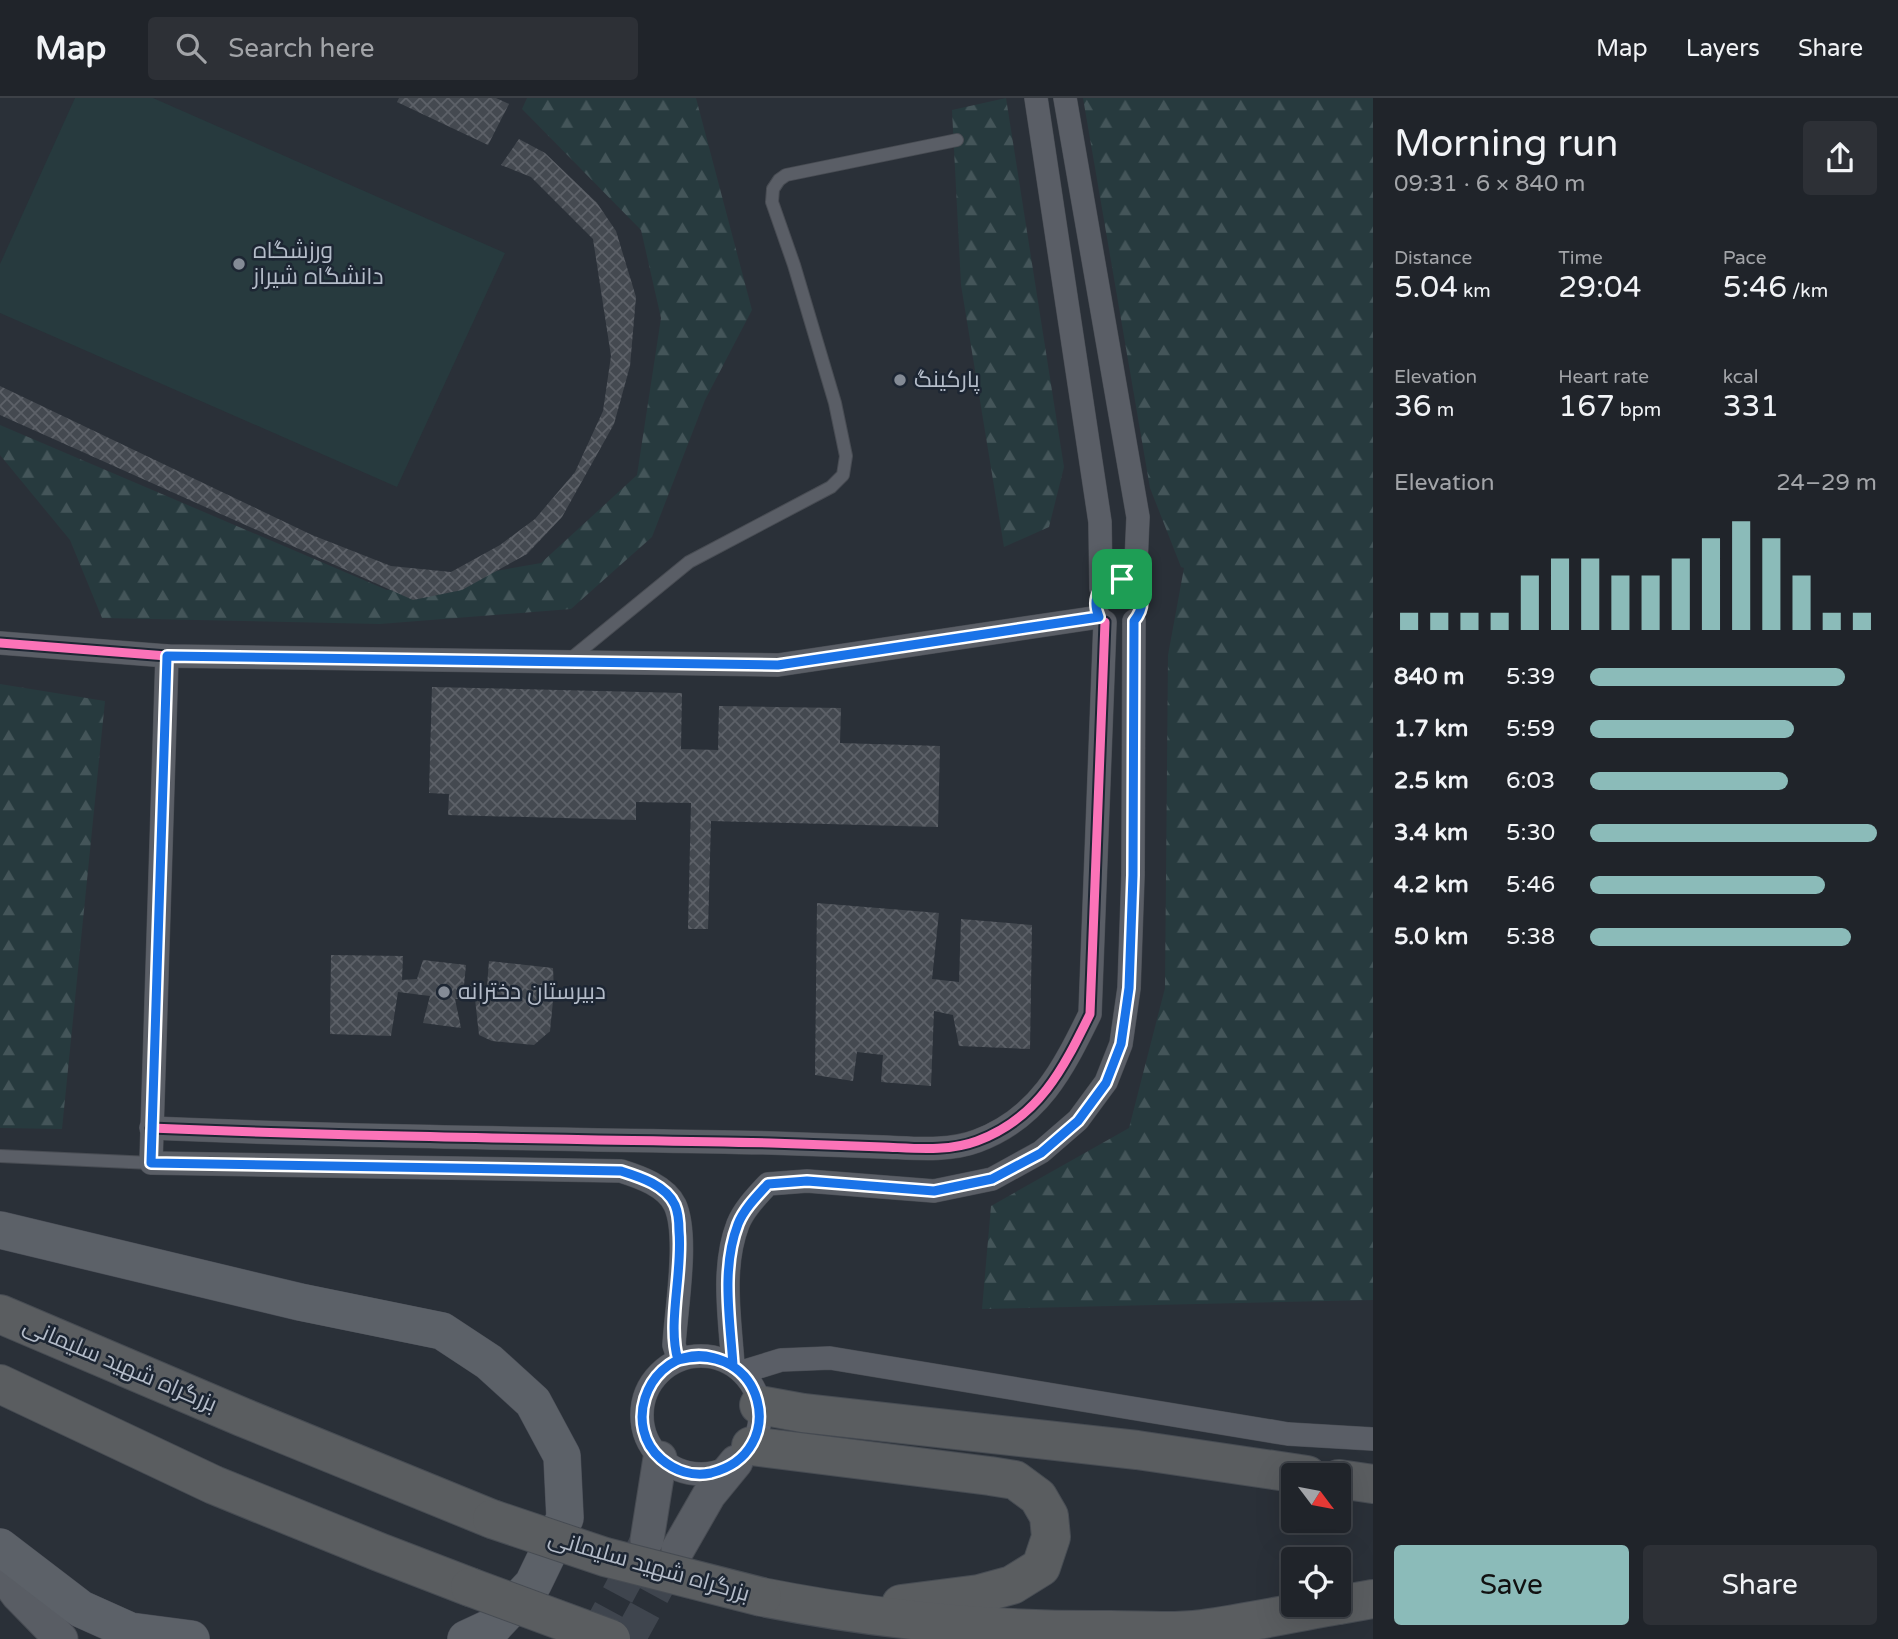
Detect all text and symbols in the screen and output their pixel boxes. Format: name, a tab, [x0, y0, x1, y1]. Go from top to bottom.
search box	[148, 17, 638, 80]
text: Map	[35, 29, 106, 68]
icon: search	[172, 29, 210, 67]
text: Search here	[228, 33, 374, 64]
text: Map	[1596, 34, 1648, 63]
text: Layers	[1686, 34, 1760, 63]
text: Share	[1798, 34, 1863, 63]
text: Morning run	[1394, 121, 1618, 167]
button: share	[1803, 121, 1877, 195]
text: 09:31 · 6 × 840 m	[1394, 170, 1585, 198]
place label: ورزشگاه دانشگاه شیراز	[251, 237, 384, 291]
text: Distance	[1394, 247, 1472, 269]
text: Time	[1558, 247, 1603, 269]
text: Pace	[1723, 247, 1766, 269]
marker: ورزشگاه دانشگاه شیراز	[231, 256, 247, 272]
text: 5.04	[1394, 269, 1458, 306]
text: 29:04	[1558, 269, 1642, 306]
text: 5:46	[1723, 269, 1787, 306]
text: km	[1458, 280, 1491, 302]
text: /km	[1787, 280, 1828, 302]
place label: پارکینگ	[914, 366, 980, 394]
text: Elevation	[1394, 366, 1477, 388]
text: Heart rate	[1558, 366, 1649, 388]
text: kcal	[1723, 366, 1758, 388]
marker: پارکینگ	[892, 372, 908, 388]
text: 36	[1394, 388, 1432, 425]
text: 167	[1558, 388, 1615, 425]
text: 331	[1723, 388, 1779, 425]
text: m	[1432, 399, 1454, 421]
text: bpm	[1615, 399, 1661, 421]
text: Elevation	[1394, 469, 1495, 497]
text: 24–29 m	[1776, 469, 1877, 497]
pin	[1092, 549, 1152, 609]
icon: arrive	[1103, 560, 1141, 598]
text: 840 m	[1394, 663, 1464, 691]
text: 5:39	[1506, 663, 1555, 691]
text: 1.7 km	[1394, 715, 1468, 743]
text: 5:59	[1506, 715, 1555, 743]
text: 2.5 km	[1394, 767, 1469, 795]
text: 6:03	[1506, 767, 1555, 795]
text: 3.4 km	[1394, 819, 1468, 847]
text: 5:30	[1506, 819, 1555, 847]
text: 4.2 km	[1394, 871, 1469, 899]
text: 5:46	[1506, 871, 1555, 899]
text: 5.0 km	[1394, 923, 1468, 951]
text: 5:38	[1506, 923, 1555, 951]
place label: دبیرستان دخترانه	[458, 978, 606, 1006]
marker: دبیرستان دخترانه	[436, 984, 452, 1000]
street label: بزرگراه شهید سلیمانی	[19, 1311, 221, 1419]
north arrow	[1281, 1463, 1351, 1533]
map controls	[1281, 1463, 1351, 1617]
street label: بزرگراه شهید سلیمانی	[545, 1524, 753, 1608]
button: Save	[1394, 1545, 1629, 1625]
button: Share	[1643, 1545, 1877, 1625]
button: locate	[1281, 1547, 1351, 1617]

